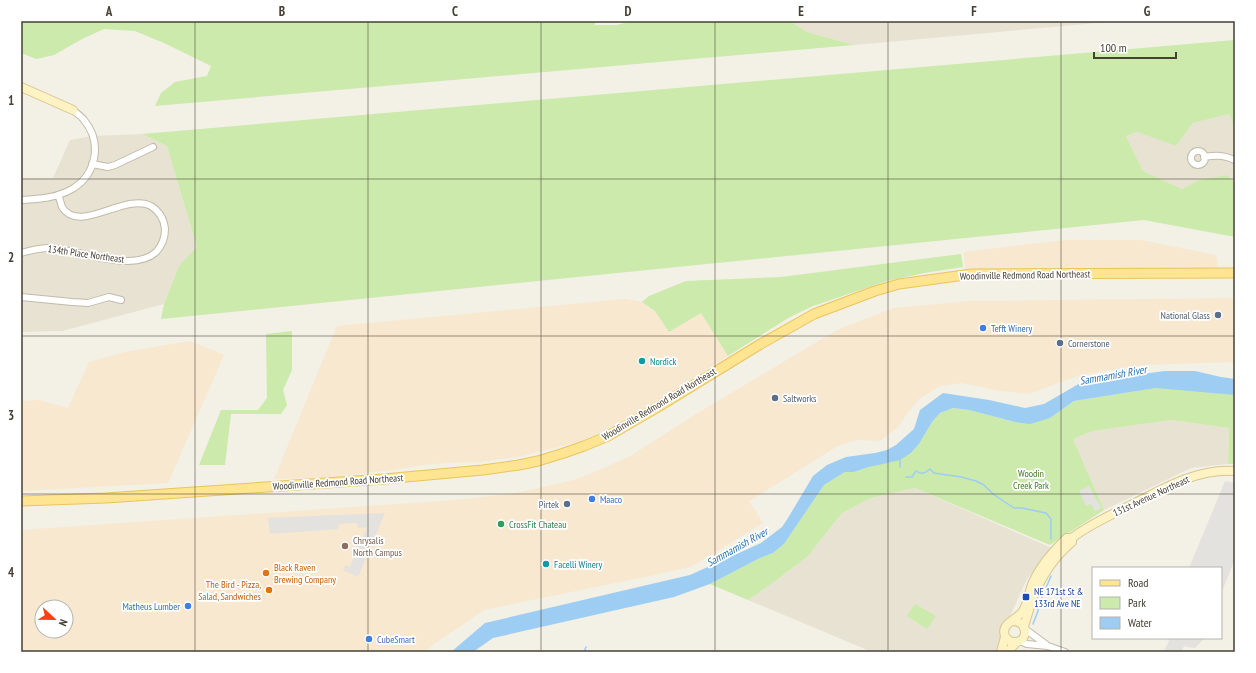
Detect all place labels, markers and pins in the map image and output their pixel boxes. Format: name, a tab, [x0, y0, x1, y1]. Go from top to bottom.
place label: National Glass	[1161, 309, 1211, 322]
marker: National Glass	[1213, 310, 1223, 320]
place label: Tefft Winery	[991, 322, 1032, 335]
marker: Tefft Winery	[978, 323, 988, 333]
place label: Cornerstone	[1068, 337, 1110, 350]
marker: Cornerstone	[1055, 338, 1065, 348]
place label: Nordick	[650, 355, 677, 368]
marker: Nordick	[637, 356, 647, 366]
place label: Saltworks	[783, 392, 817, 405]
marker: Saltworks	[770, 393, 780, 403]
place label: Maaco	[600, 493, 622, 506]
marker: Maaco	[587, 494, 597, 504]
place label: Pirtek	[539, 498, 559, 511]
marker: Pirtek	[562, 499, 572, 509]
place label: CrossFit Chateau	[509, 518, 567, 531]
marker: CrossFit Chateau	[496, 519, 506, 529]
place label: Chrysalis North Campus	[353, 534, 403, 559]
marker: Chrysalis North Campus	[340, 541, 350, 551]
place label: Facelli Winery	[554, 558, 603, 571]
marker: Facelli Winery	[541, 559, 551, 569]
place label: Black Raven Brewing Company	[274, 561, 336, 586]
marker: Black Raven Brewing Company	[261, 568, 271, 578]
place label: The Bird - Pizza, Salad, Sandwiches	[198, 578, 262, 603]
marker: The Bird - Pizza, Salad, Sandwiches	[264, 585, 274, 595]
place label: NE 171st St & 133rd Ave NE	[1034, 585, 1083, 610]
marker: NE 171st St & 133rd Ave NE	[1021, 592, 1031, 602]
place label: Matheus Lumber	[122, 600, 180, 613]
marker: Matheus Lumber	[183, 601, 193, 611]
place label: CubeSmart	[377, 633, 415, 646]
marker: CubeSmart	[364, 634, 374, 644]

